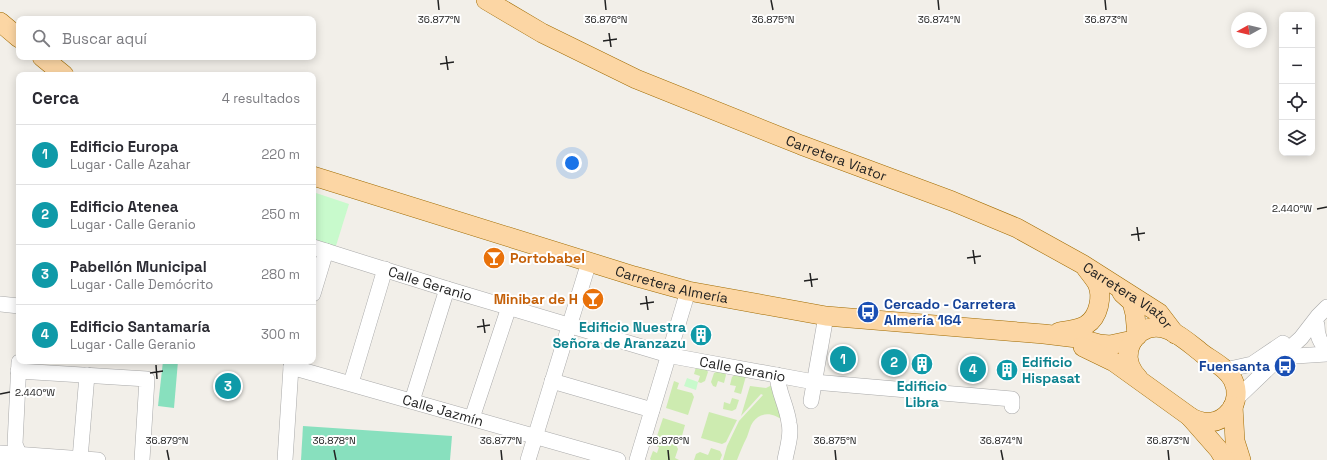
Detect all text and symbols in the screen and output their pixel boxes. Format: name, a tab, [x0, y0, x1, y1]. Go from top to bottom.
north arrow	[1231, 12, 1267, 48]
map controls	[1279, 12, 1315, 156]
button: +	[1279, 12, 1315, 48]
text: 36.877°N	[418, 13, 460, 26]
text: 36.876°N	[585, 13, 627, 26]
text: 36.875°N	[752, 13, 794, 26]
text: 36.874°N	[918, 13, 960, 26]
text: 36.873°N	[1085, 13, 1127, 26]
search box	[16, 16, 316, 60]
icon: search	[30, 27, 52, 49]
text: Buscar aquí	[62, 29, 147, 48]
button: −	[1279, 48, 1315, 84]
button: locate	[1279, 84, 1315, 120]
text: Cerca	[32, 87, 79, 109]
text: 4 resultados	[222, 90, 300, 107]
button: layers	[1279, 120, 1315, 156]
street label: Carretera Viator	[783, 131, 889, 185]
text: Edificio Europa	[70, 137, 178, 156]
text: 1	[42, 146, 48, 163]
text: 220 m	[261, 146, 300, 163]
your location	[562, 153, 582, 173]
text: Lugar · Calle Azahar	[70, 156, 191, 173]
text: Edificio Atenea	[70, 197, 178, 216]
text: 2.440°W	[1272, 202, 1312, 215]
text: 2	[41, 206, 49, 223]
text: 250 m	[262, 206, 300, 223]
text: Lugar · Calle Geranio	[70, 216, 196, 233]
bar icon: Portobabel	[481, 245, 507, 271]
place label: Portobabel	[510, 249, 585, 267]
text: Pabellón Municipal	[70, 257, 207, 276]
street label: Carretera Viator	[1079, 258, 1177, 333]
street label: Calle Geranio	[386, 262, 475, 305]
street label: Carretera Almería	[613, 262, 730, 307]
text: 3	[41, 266, 49, 283]
text: 280 m	[261, 266, 300, 283]
text: Lugar · Calle Demócrito	[70, 276, 213, 293]
bar icon: Minibar de H	[580, 286, 606, 312]
place label: Minibar de H	[494, 290, 578, 308]
place label: Cercado - Carretera Almería 164	[884, 295, 1016, 329]
bus stop icon: Cercado - Carretera Almería 164	[855, 299, 881, 325]
text: Edificio Santamaría	[70, 317, 210, 336]
place label: Edificio Nuestra Señora de Aranzazu	[553, 318, 686, 352]
building icon: Edificio Nuestra Señora de Aranzazu	[688, 322, 714, 348]
text: 4	[41, 326, 49, 343]
text: 300 m	[261, 326, 300, 343]
text: Lugar · Calle Geranio	[70, 336, 196, 353]
pin: 1	[830, 344, 856, 374]
pin: 2	[881, 347, 907, 377]
building icon: Edificio Libra	[909, 351, 935, 377]
street label: Calle Geranio	[698, 352, 787, 386]
place label: Edificio Hispasat	[1022, 353, 1080, 387]
bus stop icon: Fuensanta	[1272, 353, 1298, 379]
pin: 4	[960, 354, 986, 384]
building icon: Edificio Hispasat	[994, 357, 1020, 383]
place label: Fuensanta	[1199, 357, 1270, 375]
pin: 3	[215, 371, 241, 401]
place label: Edificio Libra	[897, 377, 947, 411]
text: 2.440°W	[15, 386, 55, 399]
street label: Calle Jazmín	[400, 390, 485, 430]
text: 36.879°N	[146, 434, 189, 447]
text: 36.878°N	[312, 434, 356, 447]
text: 36.877°N	[480, 434, 522, 447]
text: 36.876°N	[647, 434, 689, 447]
text: 36.875°N	[814, 434, 856, 447]
text: 36.874°N	[980, 434, 1022, 447]
text: 36.873°N	[1147, 434, 1189, 447]

